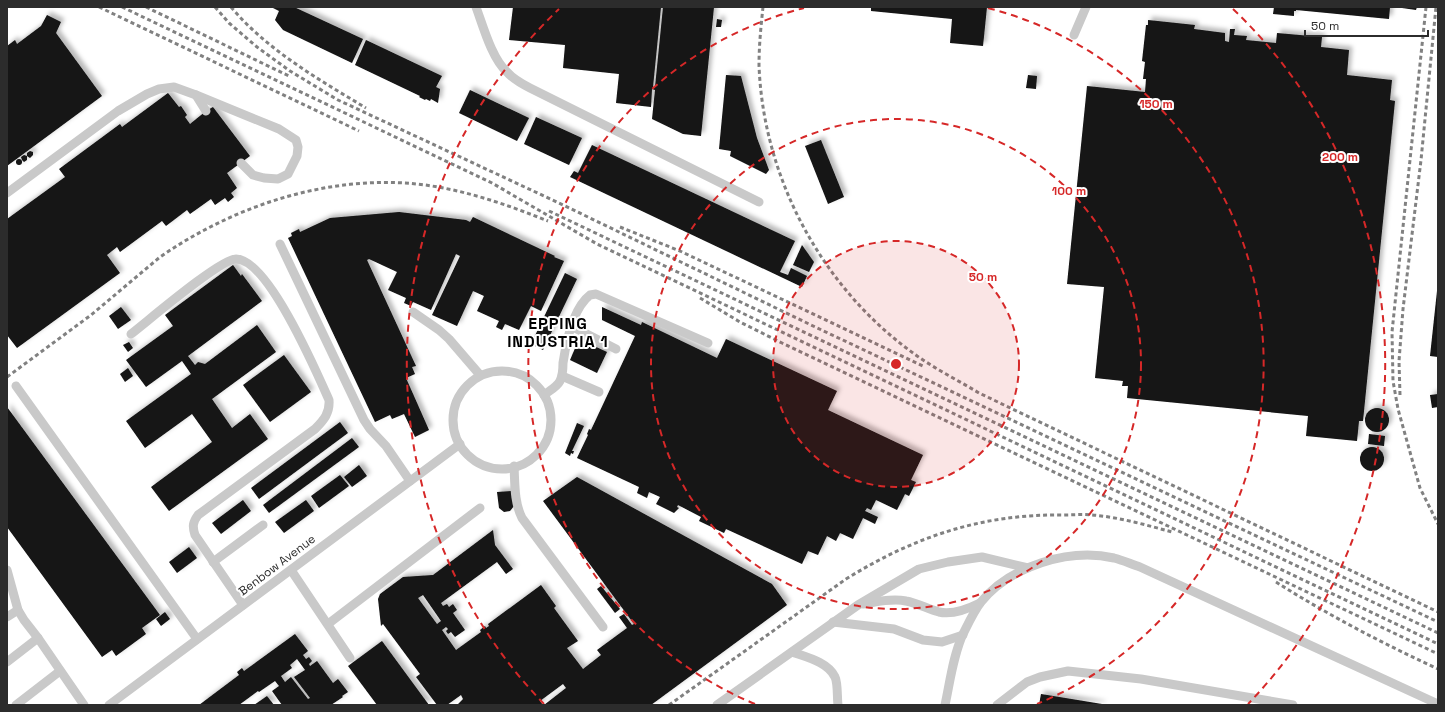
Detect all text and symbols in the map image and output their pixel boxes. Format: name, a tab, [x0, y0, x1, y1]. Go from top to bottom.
scale bar	[1305, 12, 1428, 38]
text: 50 m	[1311, 18, 1339, 34]
text: 150 m	[1139, 96, 1173, 112]
text: 200 m	[1322, 149, 1358, 165]
text: 100 m	[1052, 183, 1086, 199]
text: 50 m	[969, 269, 997, 285]
district label: EPPING INDUSTRIA 1	[507, 313, 609, 352]
centre of rings	[889, 357, 903, 371]
street label: Benbow Avenue	[235, 531, 319, 599]

